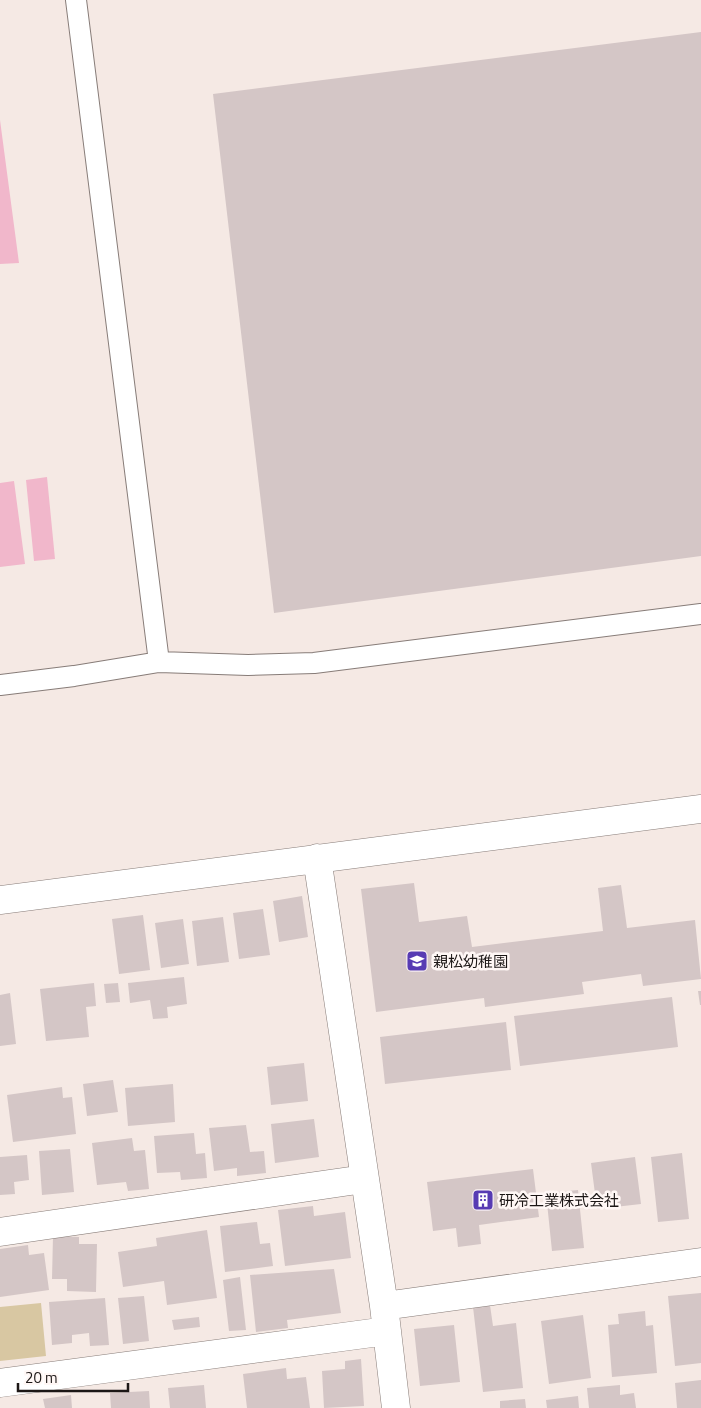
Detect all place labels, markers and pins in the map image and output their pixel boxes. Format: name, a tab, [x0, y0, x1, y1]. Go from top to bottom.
school or university icon: 親松幼稚園	[405, 949, 429, 973]
place label: 親松幼稚園	[433, 950, 508, 973]
building icon: 研冷工業株式会社	[471, 1188, 495, 1212]
place label: 研冷工業株式会社	[499, 1189, 619, 1212]

